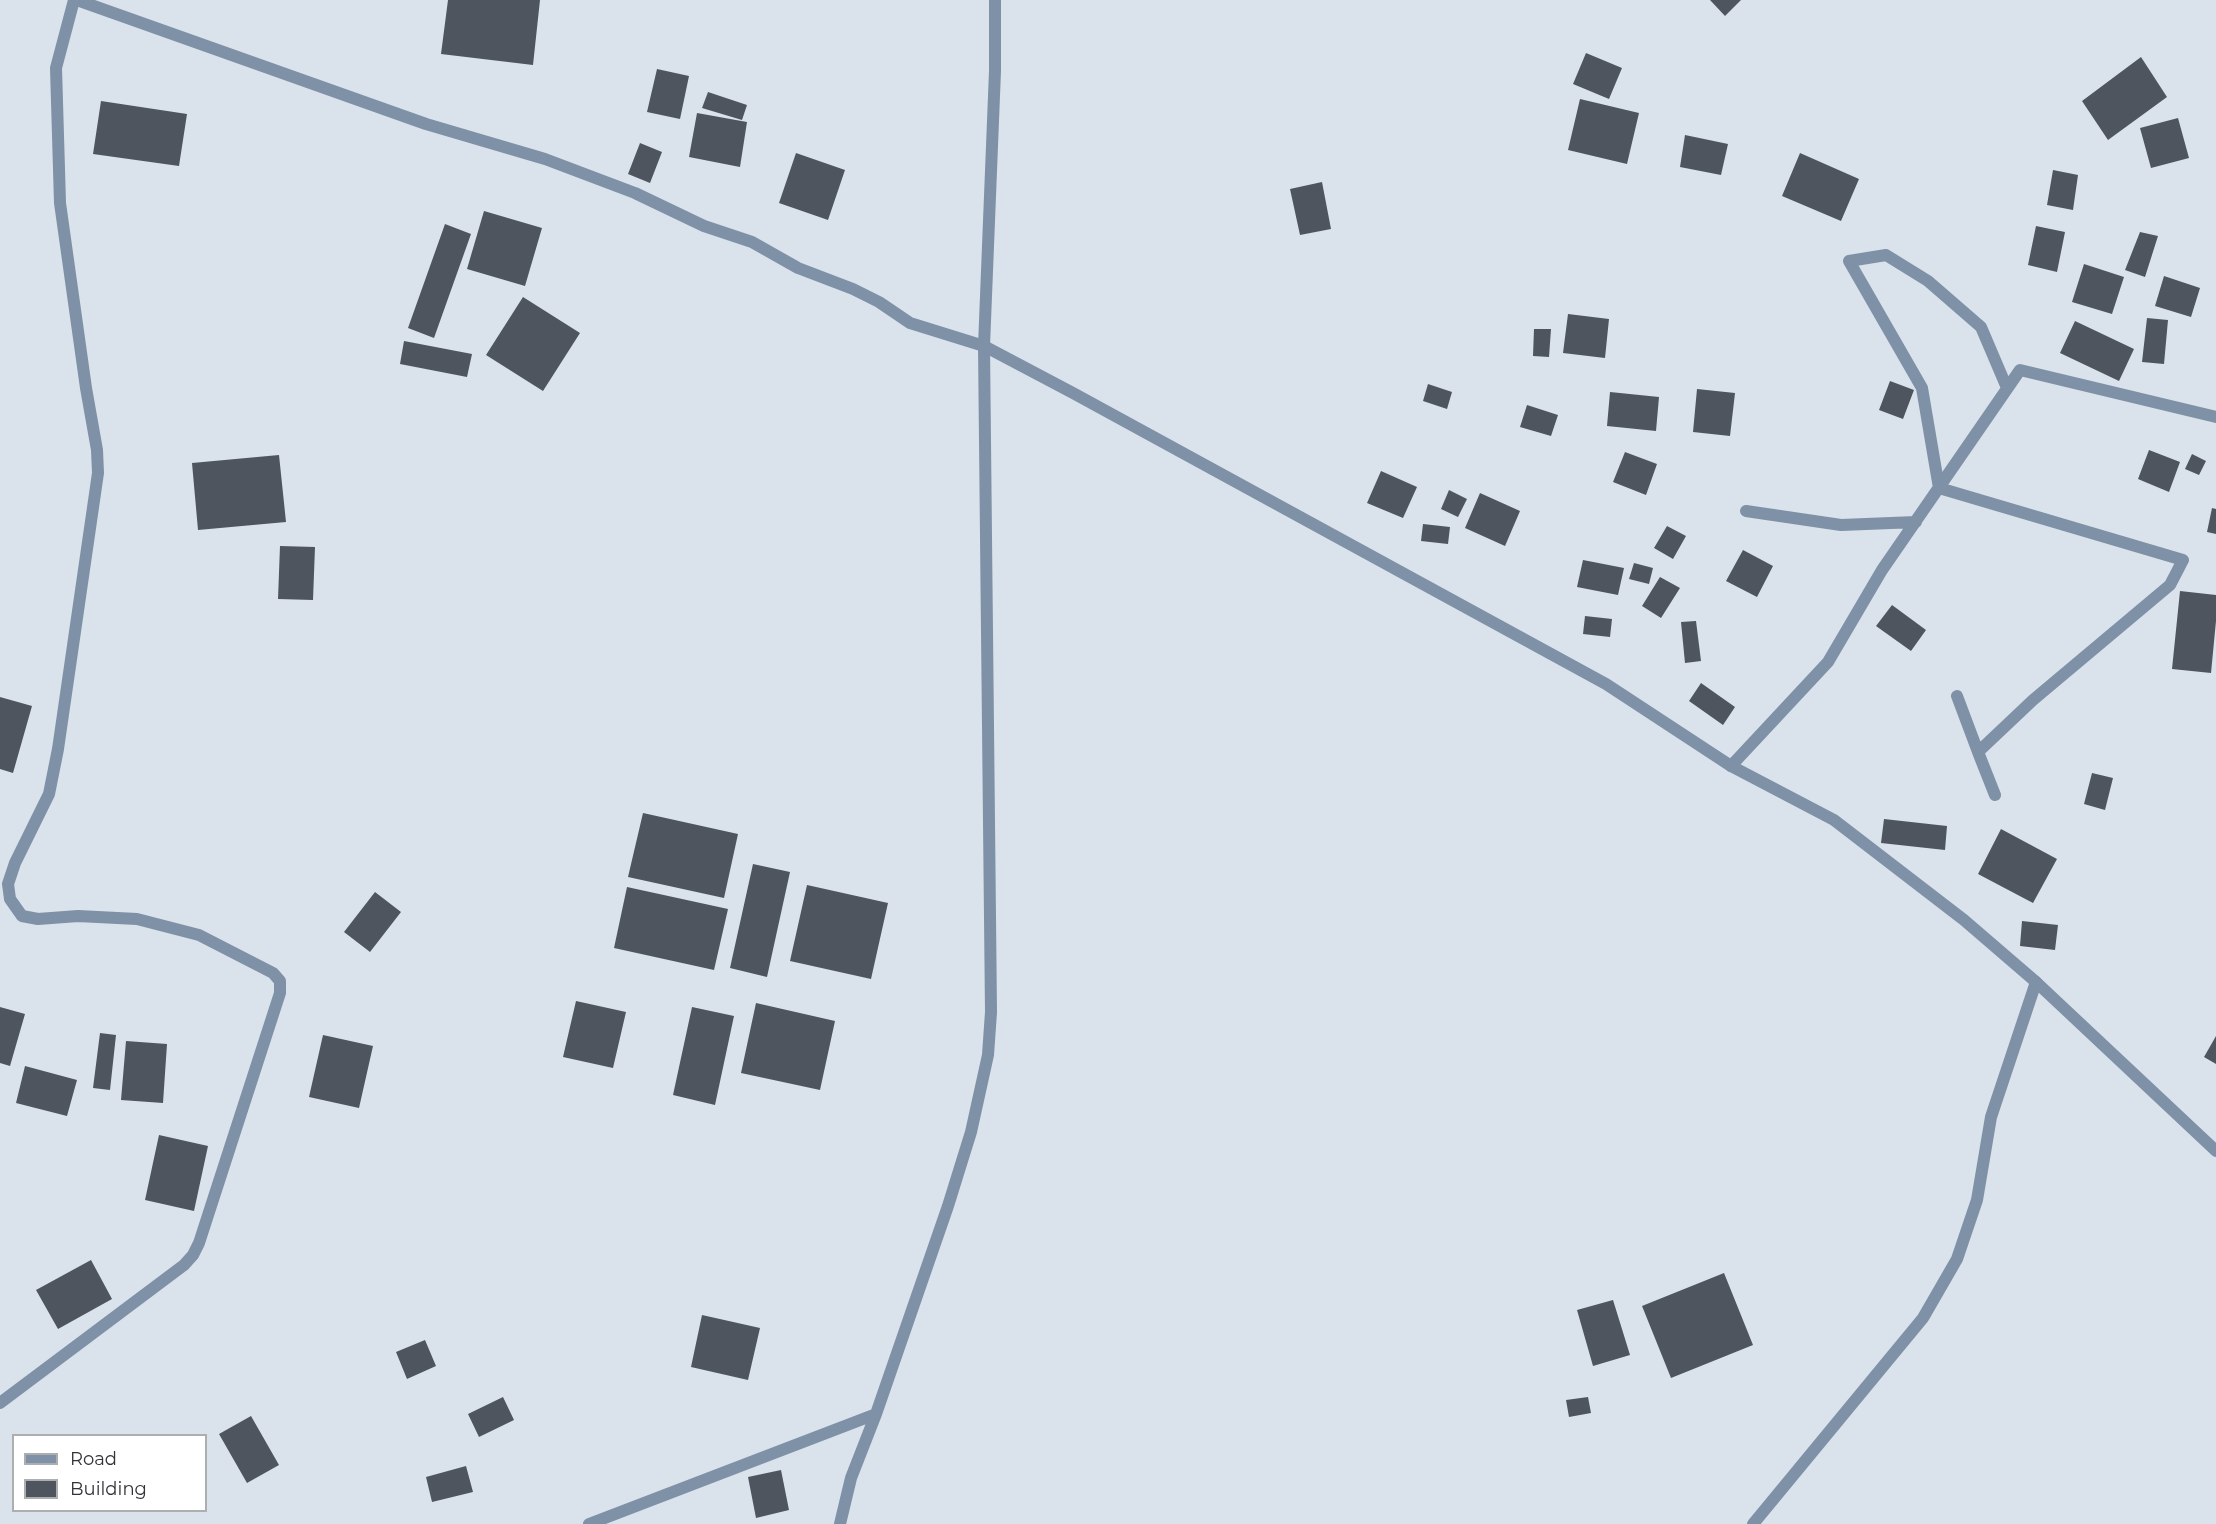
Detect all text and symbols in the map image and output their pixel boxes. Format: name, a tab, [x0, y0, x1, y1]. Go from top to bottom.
legend	[12, 1434, 207, 1512]
text: Road	[70, 1448, 117, 1470]
text: Building	[70, 1478, 147, 1500]

